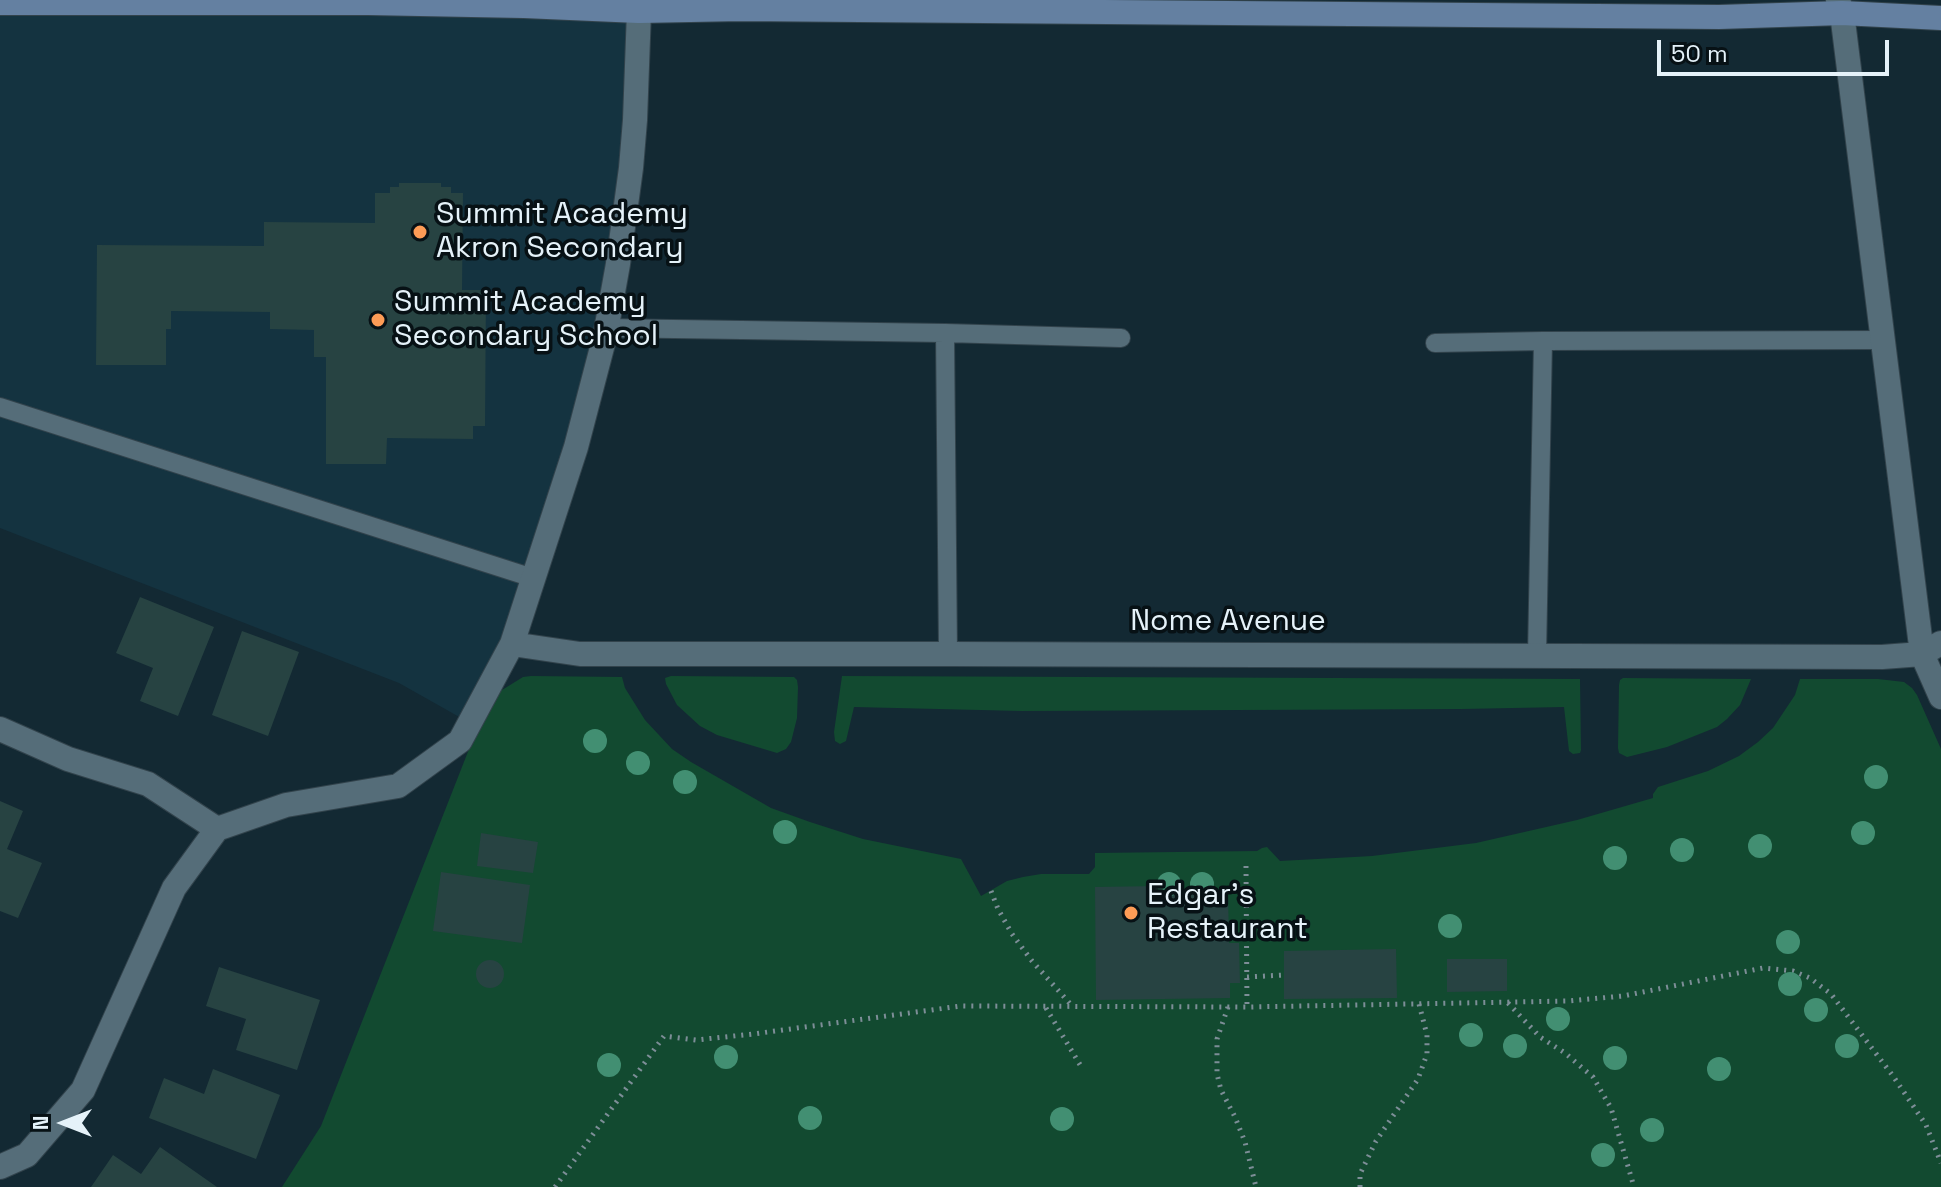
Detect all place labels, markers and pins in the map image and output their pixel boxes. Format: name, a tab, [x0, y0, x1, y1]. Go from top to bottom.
place label: Summit Academy Akron Secondary	[436, 197, 688, 268]
marker: Summit Academy Akron Secondary	[411, 223, 429, 241]
place label: Summit Academy Secondary School	[394, 285, 658, 356]
marker: Summit Academy Secondary School	[369, 311, 387, 329]
place label: Edgar's Restaurant	[1147, 878, 1308, 948]
marker: Edgar's Restaurant	[1122, 904, 1140, 922]

